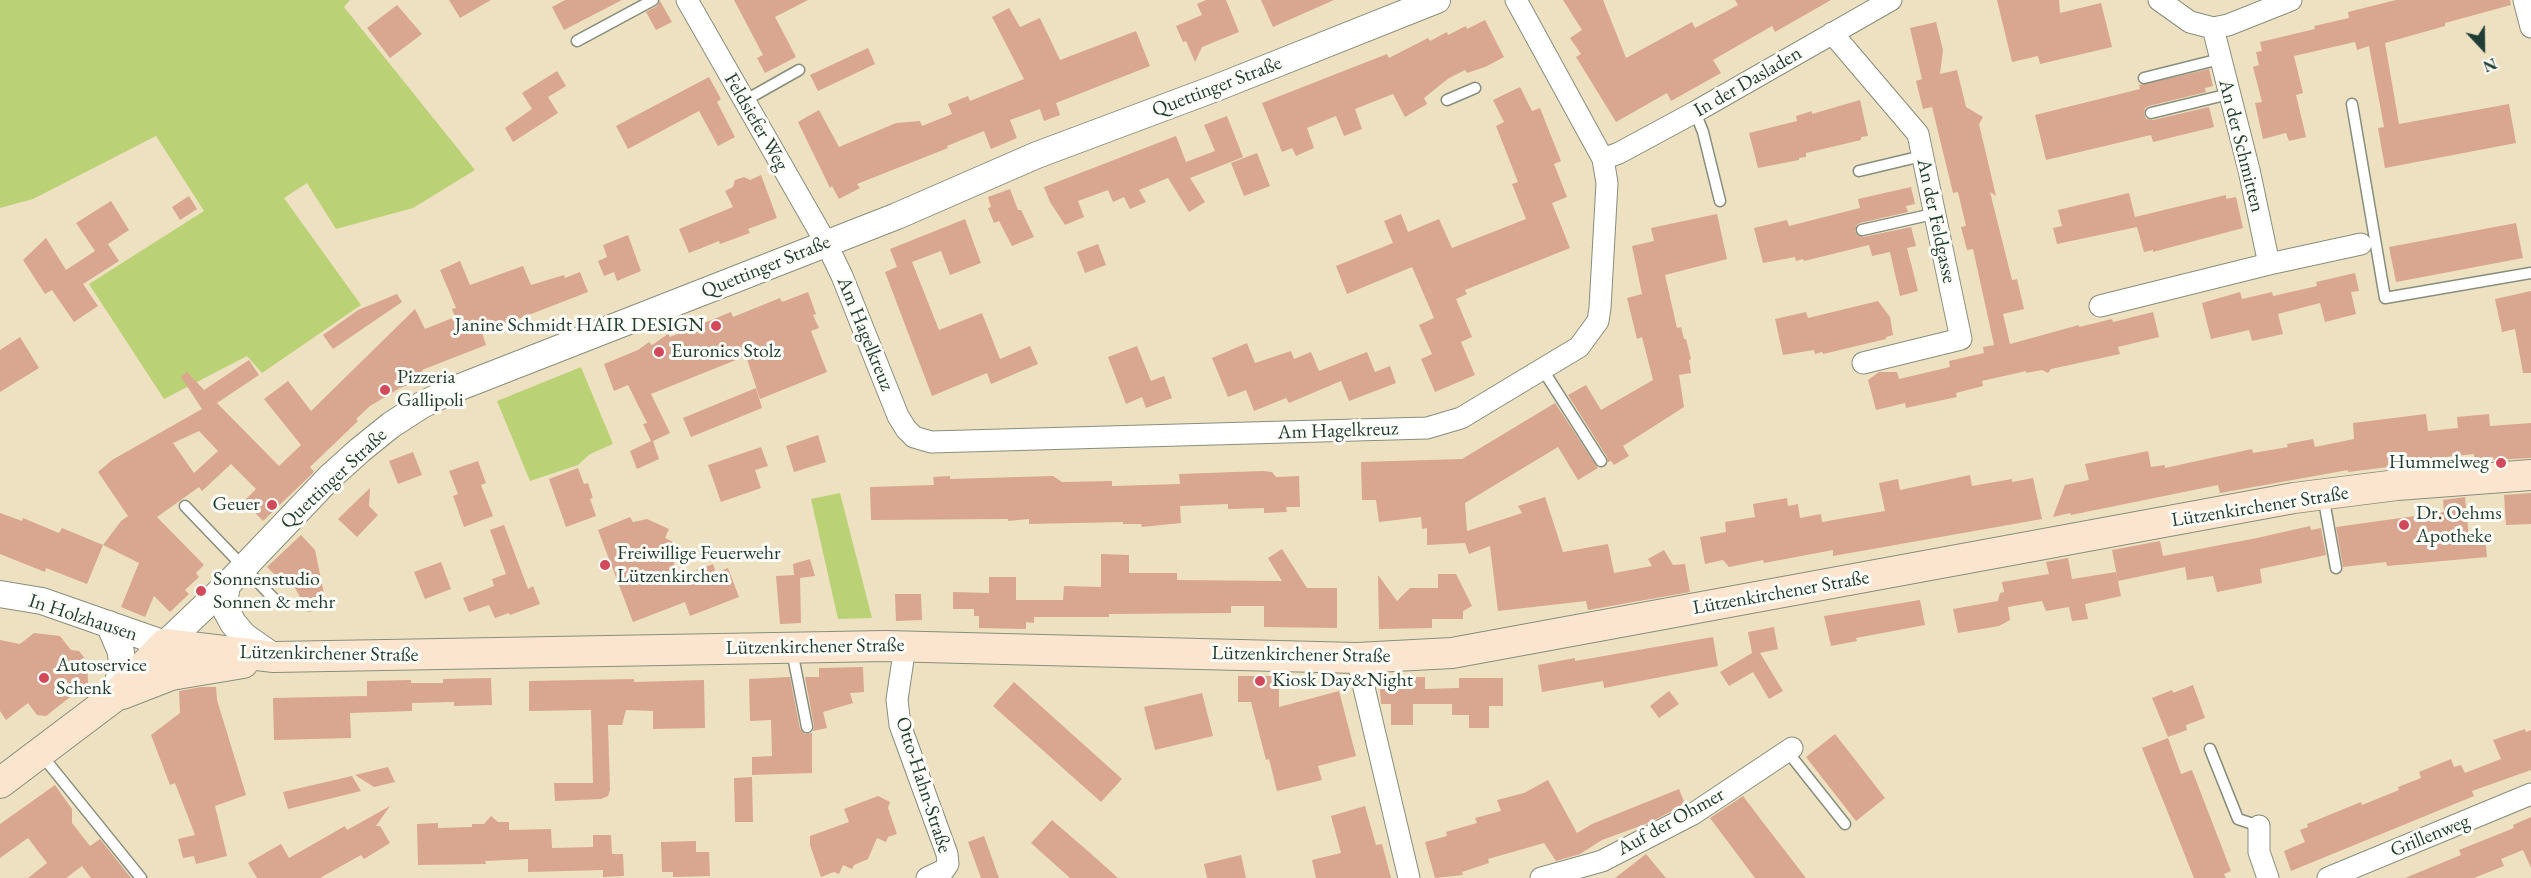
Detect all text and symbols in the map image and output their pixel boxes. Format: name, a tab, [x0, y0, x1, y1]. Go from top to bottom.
north arrow	[2453, 18, 2513, 78]
street label: In der Dasladen	[1690, 41, 1806, 123]
street label: Quettinger Straße	[1149, 51, 1285, 123]
text: N	[2480, 53, 2500, 77]
street label: Feldsiefer Weg	[718, 69, 794, 175]
street label: An der Schmitten	[2213, 77, 2269, 215]
street label: An der Feldgasse	[1911, 157, 1961, 285]
street label: Quettinger Straße	[698, 230, 834, 304]
street label: Am Hagelkreuz	[831, 273, 899, 395]
place label: Janine Schmidt HAIR DESIGN	[455, 314, 704, 338]
marker: Janine Schmidt HAIR DESIGN	[709, 319, 723, 333]
place label: Euronics Stolz	[671, 340, 781, 364]
marker: Euronics Stolz	[652, 345, 666, 359]
place label: Pizzeria Gallipoli	[397, 366, 464, 413]
marker: Pizzeria Gallipoli	[378, 383, 392, 397]
street label: Am Hagelkreuz	[1277, 417, 1399, 445]
street label: Quettinger Straße	[276, 424, 392, 534]
place label: Hummelweg	[2389, 451, 2489, 475]
marker: Hummelweg	[2494, 456, 2508, 470]
street label: Lützenkirchener Straße	[2170, 481, 2350, 533]
place label: Geuer	[213, 493, 260, 517]
marker: Geuer	[265, 498, 279, 512]
place label: Dr. Oehms Apotheke	[2416, 502, 2502, 549]
marker: Dr. Oehms Apotheke	[2397, 518, 2411, 532]
place label: Freiwillige Feuerwehr Lützenkirchen	[617, 542, 781, 589]
marker: Freiwillige Feuerwehr Lützenkirchen	[598, 558, 612, 572]
street label: Lützenkirchener Straße	[1691, 566, 1871, 620]
place label: Sonnenstudio Sonnen & mehr	[213, 568, 335, 615]
marker: Sonnenstudio Sonnen & mehr	[194, 584, 208, 598]
street label: In Holzhausen	[25, 589, 141, 647]
street label: Lützenkirchener Straße	[725, 633, 905, 661]
street label: Lützenkirchener Straße	[239, 640, 419, 668]
street label: Lützenkirchener Straße	[1211, 641, 1391, 669]
place label: Autoservice Schenk	[56, 654, 147, 701]
place label: Kiosk Day&Night	[1272, 669, 1413, 693]
marker: Autoservice Schenk	[37, 671, 51, 685]
marker: Kiosk Day&Night	[1253, 674, 1267, 688]
street label: Otto-Hahn-Straße	[890, 714, 956, 856]
street label: Auf der Ohmer	[1613, 783, 1729, 861]
street label: Grillenweg	[2387, 809, 2473, 863]

